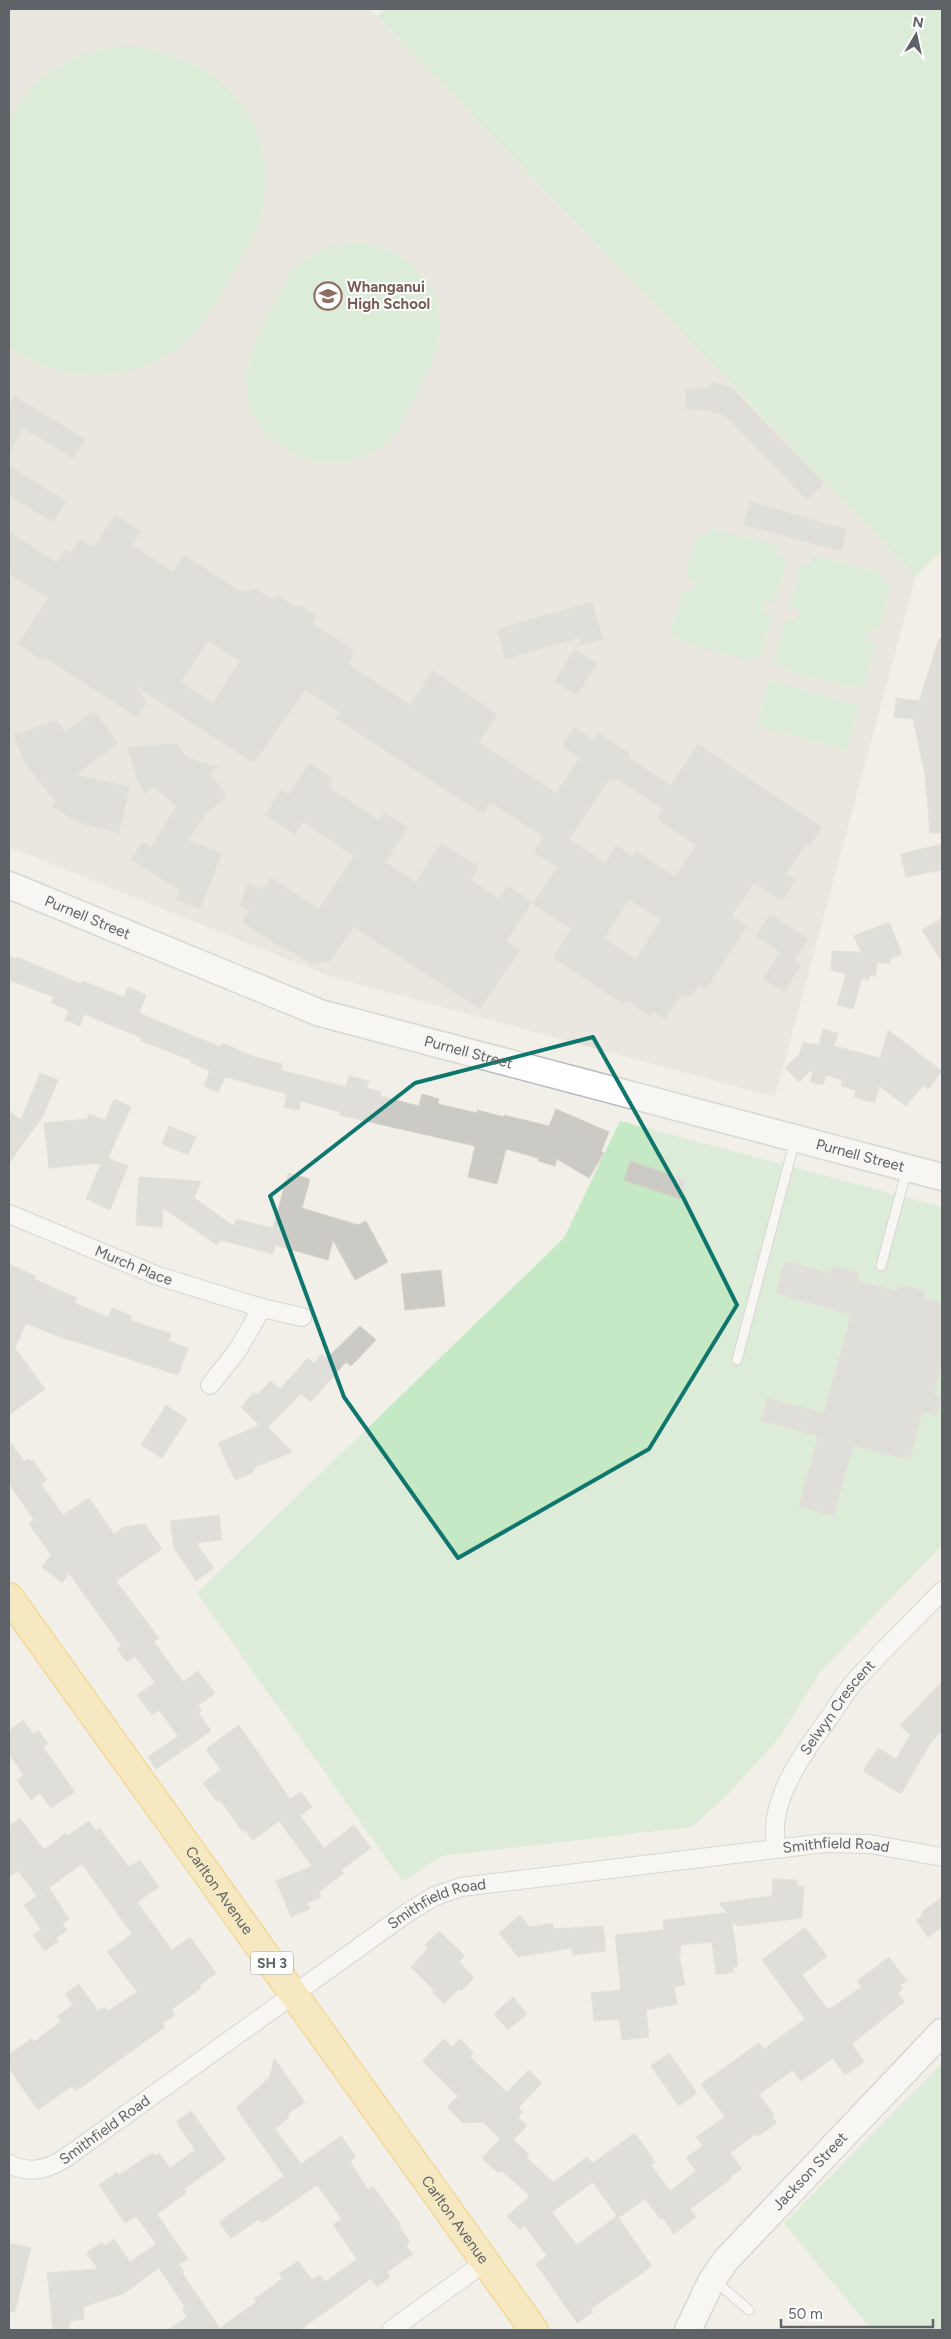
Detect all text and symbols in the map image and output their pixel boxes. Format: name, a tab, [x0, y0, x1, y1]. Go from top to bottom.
north arrow	[891, 10, 941, 60]
text: N	[911, 13, 925, 32]
place label: Whanganui High School	[347, 278, 430, 313]
school or university icon: Whanganui High School	[313, 281, 343, 311]
street label: Purnell Street	[42, 892, 133, 943]
street label: Purnell Street	[422, 1032, 515, 1073]
street label: Purnell Street	[814, 1135, 907, 1176]
street label: Murch Place	[92, 1242, 175, 1289]
street label: Selwyn Crescent	[796, 1656, 879, 1758]
street label: Smithfield Road	[782, 1834, 891, 1857]
street label: Carlton Avenue	[182, 1843, 257, 1938]
street label: Smithfield Road	[384, 1875, 487, 1933]
road number: SH 3	[251, 1952, 293, 1975]
street label: Smithfield Road	[56, 2091, 153, 2168]
street label: Jackson Street	[769, 2128, 851, 2214]
street label: Carlton Avenue	[417, 2172, 493, 2267]
scale bar	[781, 2296, 934, 2328]
text: 50 m	[788, 2305, 823, 2323]

